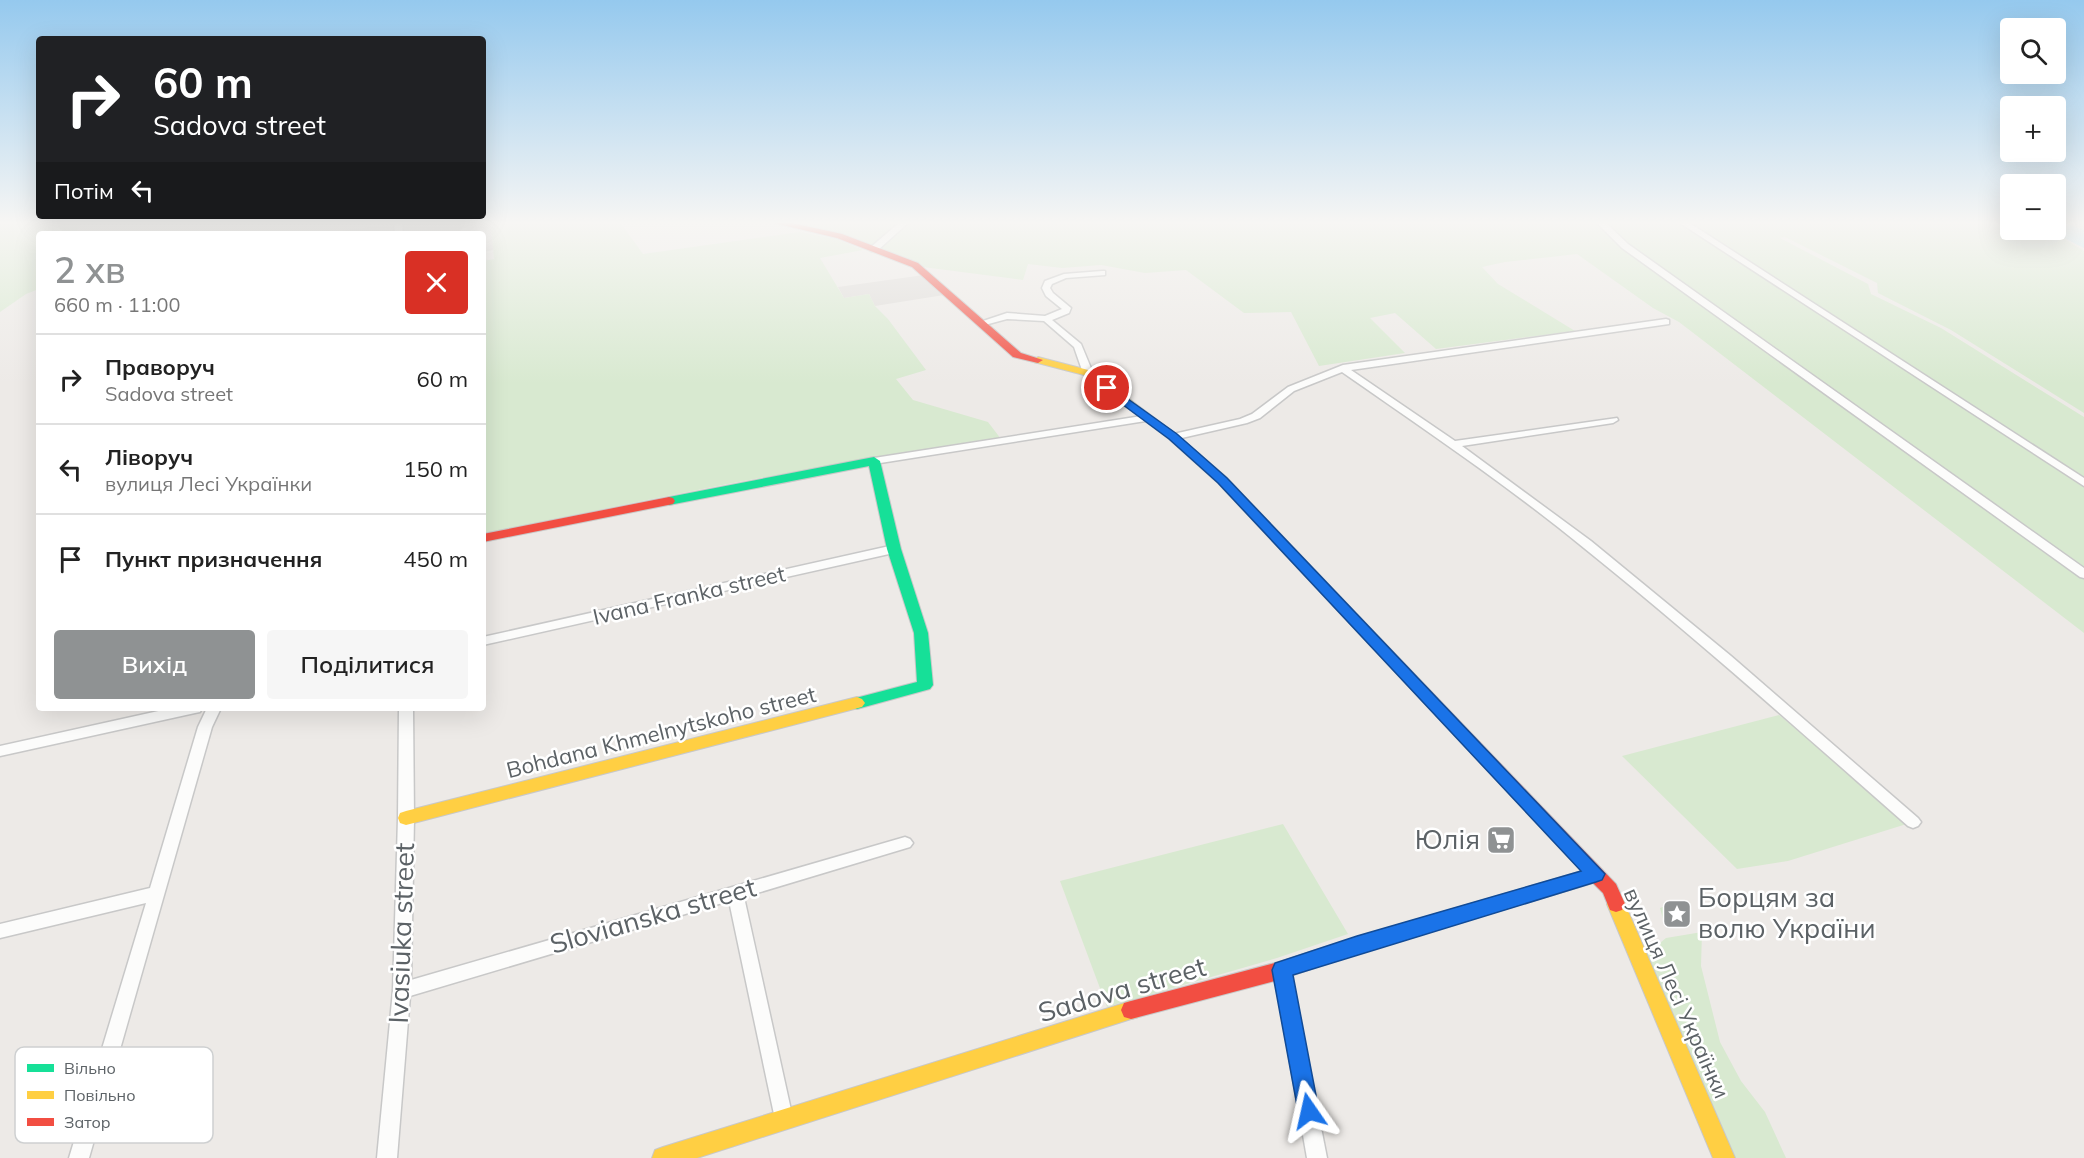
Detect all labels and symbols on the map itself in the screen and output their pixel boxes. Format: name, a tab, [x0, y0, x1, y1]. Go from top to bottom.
pin	[1081, 362, 1132, 413]
street label: Ivana Franka street	[590, 559, 788, 631]
street label: Bohdana Khmelnytskoho street	[503, 680, 819, 784]
place label: Юлія	[1415, 822, 1480, 856]
supermarket icon: Юлія	[1485, 824, 1517, 856]
street label: Ivasiuka street	[381, 842, 421, 1024]
street label: Slovianska street	[546, 869, 760, 961]
place label: Борцям за волю України	[1698, 880, 1876, 945]
street label: вулиця Лесі Українки	[1618, 883, 1736, 1103]
place icon: Борцям за волю України	[1661, 898, 1693, 930]
street label: Sadova street	[1034, 949, 1210, 1029]
legend	[15, 1047, 213, 1143]
text: Вільно	[64, 1058, 116, 1078]
position arrow	[1277, 1079, 1341, 1143]
text: Повільно	[64, 1085, 135, 1105]
text: Затор	[64, 1112, 111, 1132]

